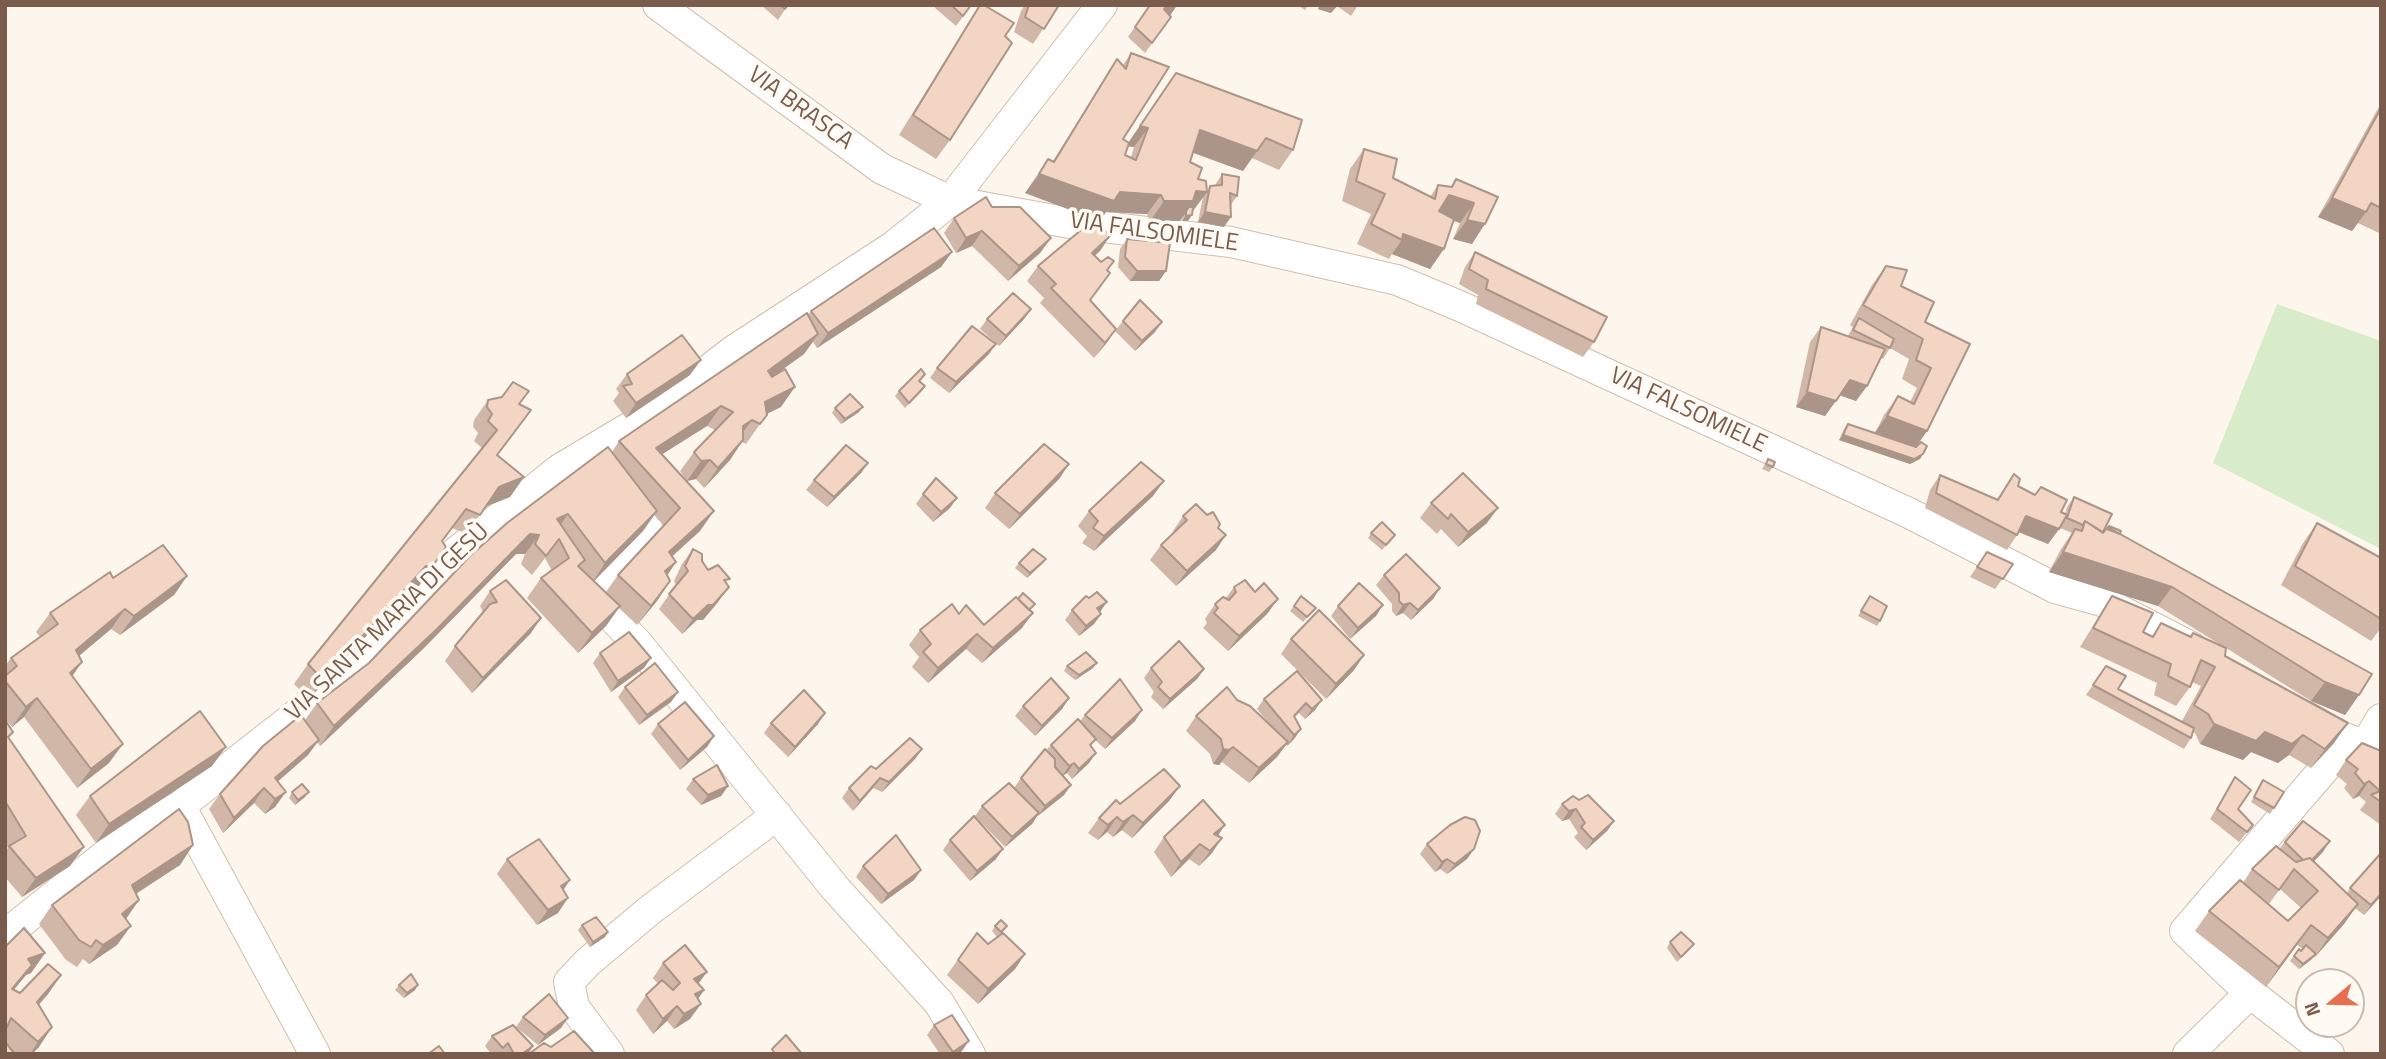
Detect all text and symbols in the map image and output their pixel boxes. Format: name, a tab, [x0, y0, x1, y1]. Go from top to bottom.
street label: VIA BRASCA	[742, 61, 858, 157]
street label: VIA FALSOMIELE	[1068, 207, 1240, 259]
street label: VIA FALSOMIELE	[1605, 362, 1771, 460]
street label: VIA SANTA MARIA DI GESÙ	[280, 518, 496, 728]
north arrow	[2295, 968, 2365, 1038]
text: N	[2296, 998, 2327, 1020]

